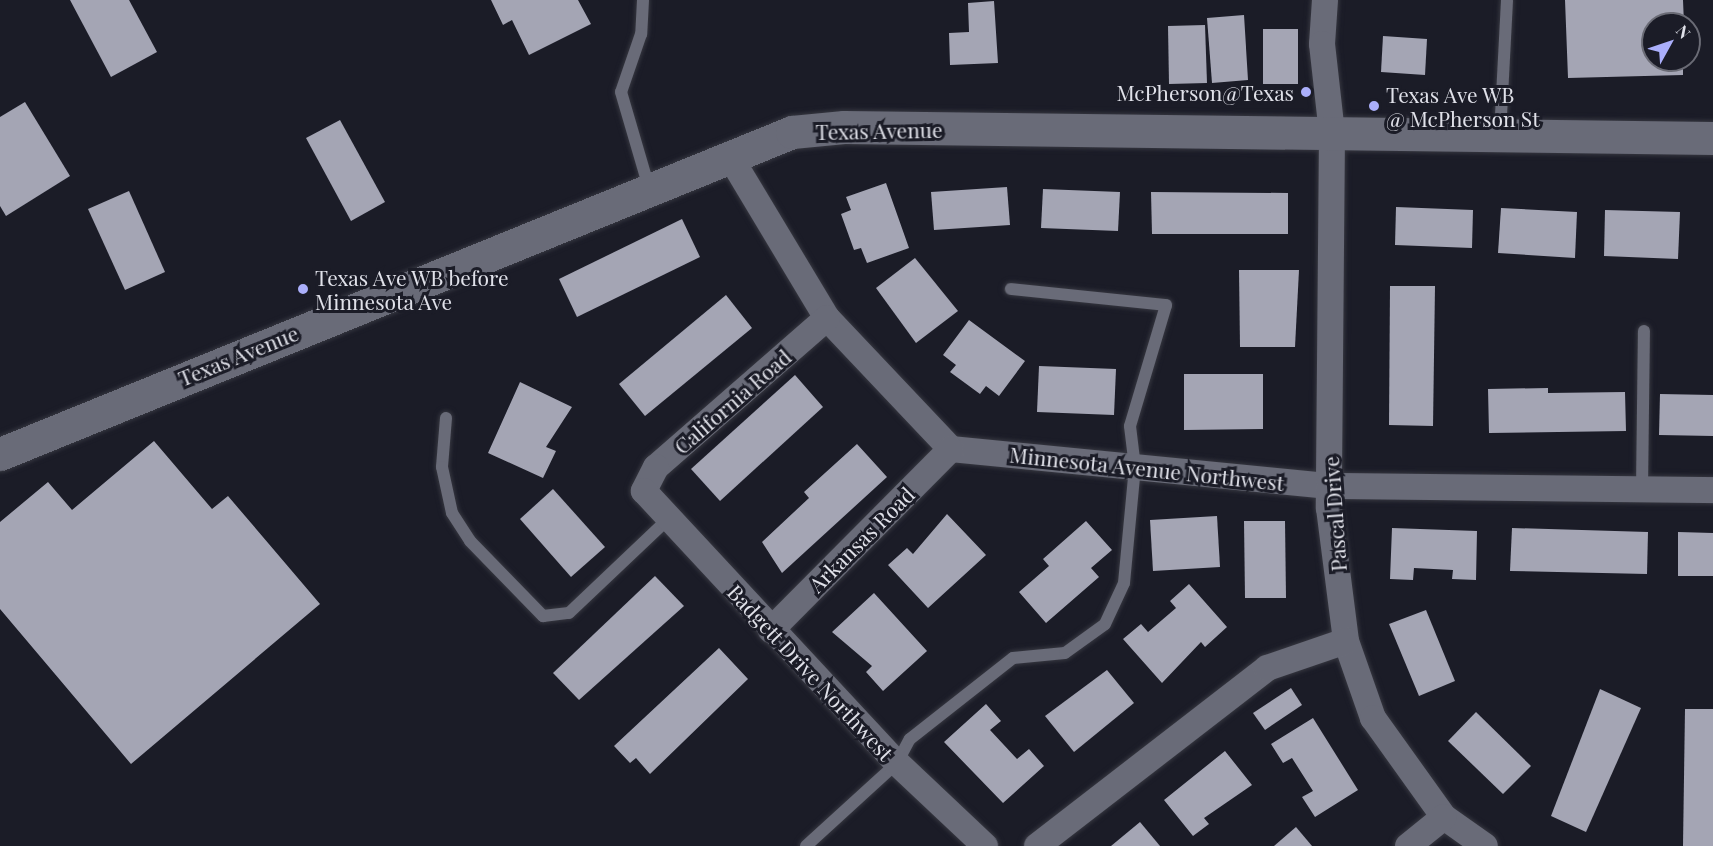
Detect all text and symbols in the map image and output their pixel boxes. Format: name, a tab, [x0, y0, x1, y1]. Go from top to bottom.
north arrow	[1641, 12, 1701, 72]
text: N	[1672, 20, 1695, 43]
place label: McPherson@Texas	[1116, 79, 1294, 105]
place label: Texas Ave WB @ McPherson St	[1386, 81, 1540, 131]
marker: McPherson@Texas	[1299, 85, 1313, 99]
marker: Texas Ave WB @ McPherson St	[1367, 99, 1381, 113]
street label: Texas Avenue	[815, 116, 943, 144]
place label: Texas Ave WB before Minnesota Ave	[315, 264, 510, 314]
marker: Texas Ave WB before Minnesota Ave	[296, 282, 310, 296]
street label: Texas Avenue	[174, 319, 302, 391]
street label: California Road	[668, 343, 796, 459]
street label: Minnesota Avenue Northwest	[1008, 441, 1286, 495]
street label: Pascal Drive	[1317, 456, 1351, 572]
street label: Arkansas Road	[803, 481, 919, 597]
street label: Badgett Drive Northwest	[723, 579, 899, 765]

